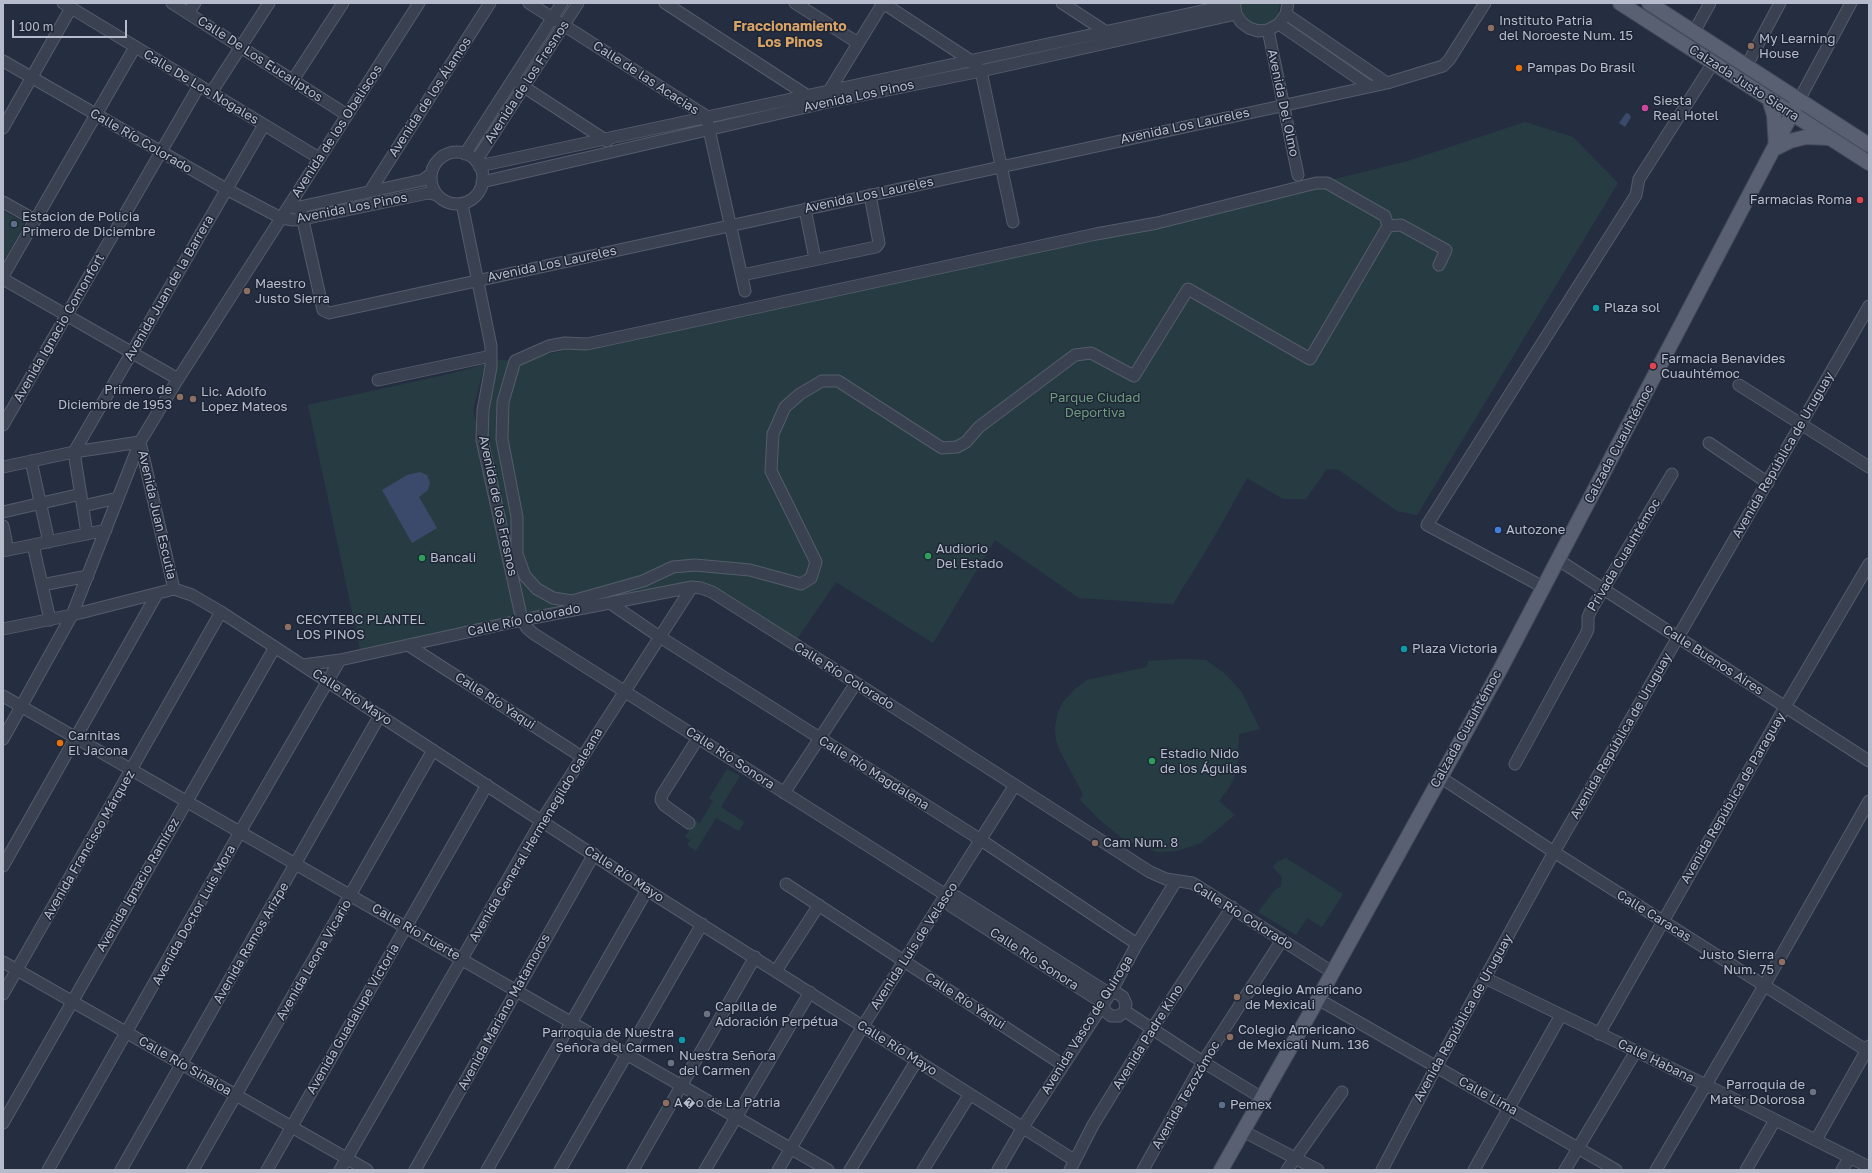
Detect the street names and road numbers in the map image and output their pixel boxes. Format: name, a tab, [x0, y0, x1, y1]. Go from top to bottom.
street label: Calle De Los Eucaliptos	[195, 13, 325, 105]
street label: Avenida de los Fresnos	[481, 18, 573, 146]
street label: Avenida de los Álamos	[385, 34, 475, 160]
street label: Calle de las Acacias	[590, 38, 702, 118]
street label: Calzada Justo Sierra	[1686, 42, 1802, 124]
street label: Calle De Los Nogales	[141, 46, 261, 128]
street label: Avenida Del Olmo	[1264, 48, 1302, 158]
street label: Avenida de los Obeliscos	[288, 62, 386, 200]
street label: Avenida Los Pinos	[802, 77, 916, 115]
street label: Calle Río Colorado	[87, 105, 195, 177]
street label: Avenida Los Laureles	[1119, 105, 1251, 147]
street label: Avenida Los Laureles	[803, 174, 935, 216]
street label: Avenida Los Pinos	[295, 190, 409, 226]
street label: Avenida Juan de la Barrera	[121, 212, 217, 364]
street label: Avenida Los Laureles	[486, 243, 618, 285]
street label: Avenida Ignacio Comonfort	[10, 251, 108, 405]
street label: Avenida República de Uruguay	[1729, 369, 1837, 541]
street label: Calzada Cuauhtémoc	[1581, 382, 1657, 506]
street label: Avenida de los Fresnos	[475, 434, 521, 578]
street label: Avenida Juan Escutia	[135, 449, 179, 581]
street label: Privada Cuauhtémoc	[1584, 496, 1664, 614]
street label: Calle Río Colorado	[466, 600, 582, 640]
street label: Calle Buenos Aires	[1660, 622, 1766, 698]
street label: Calle Río Colorado	[791, 639, 897, 713]
street label: Avenida República de Uruguay	[1567, 650, 1675, 822]
street label: Calle Río Mayo	[309, 666, 395, 728]
street label: Calzada Cuauhtémoc	[1427, 668, 1505, 790]
street label: Calle Río Yaqui	[452, 669, 538, 733]
street label: Avenida República de Paraguay	[1677, 710, 1789, 886]
street label: Calle Río Sonora	[683, 723, 777, 793]
street label: Avenida General Hermenegildo Galeana	[466, 725, 606, 945]
street label: Calle Río Magdalena	[816, 733, 932, 813]
street label: Avenida Francisco Márquez	[40, 768, 138, 922]
street label: Avenida Ignacio Ramírez	[93, 815, 183, 955]
street label: Avenida Doctor Luis Mora	[149, 842, 239, 988]
street label: Calle Río Mayo	[581, 843, 667, 905]
street label: Avenida Luis de Velasco	[867, 879, 961, 1013]
street label: Calle Río Colorado	[1190, 879, 1296, 953]
street label: Avenida Ramos Arizpe	[210, 880, 292, 1006]
street label: Calle Caracas	[1614, 887, 1694, 945]
street label: Avenida Leona Vicario	[273, 897, 355, 1023]
street label: Calle Río Fuerte	[369, 900, 463, 964]
street label: Calle Río Sonora	[987, 924, 1081, 994]
street label: Avenida Mariano Matamoros	[455, 931, 553, 1093]
street label: Avenida República de Uruguay	[1410, 931, 1516, 1105]
street label: Avenida Guadalupe Victoria	[303, 941, 403, 1097]
street label: Avenida Vasco de Quiroga	[1038, 953, 1136, 1097]
street label: Calle Río Yaqui	[922, 969, 1008, 1033]
street label: Avenida Padre Kino	[1110, 982, 1186, 1092]
street label: Calle Río Mayo	[854, 1017, 940, 1079]
street label: Calle Río Sinaloa	[136, 1033, 234, 1099]
street label: Calle Habana	[1615, 1036, 1697, 1086]
street label: Avenida Tezozómoc	[1149, 1038, 1223, 1152]
street label: Calle Lima	[1456, 1073, 1520, 1119]

